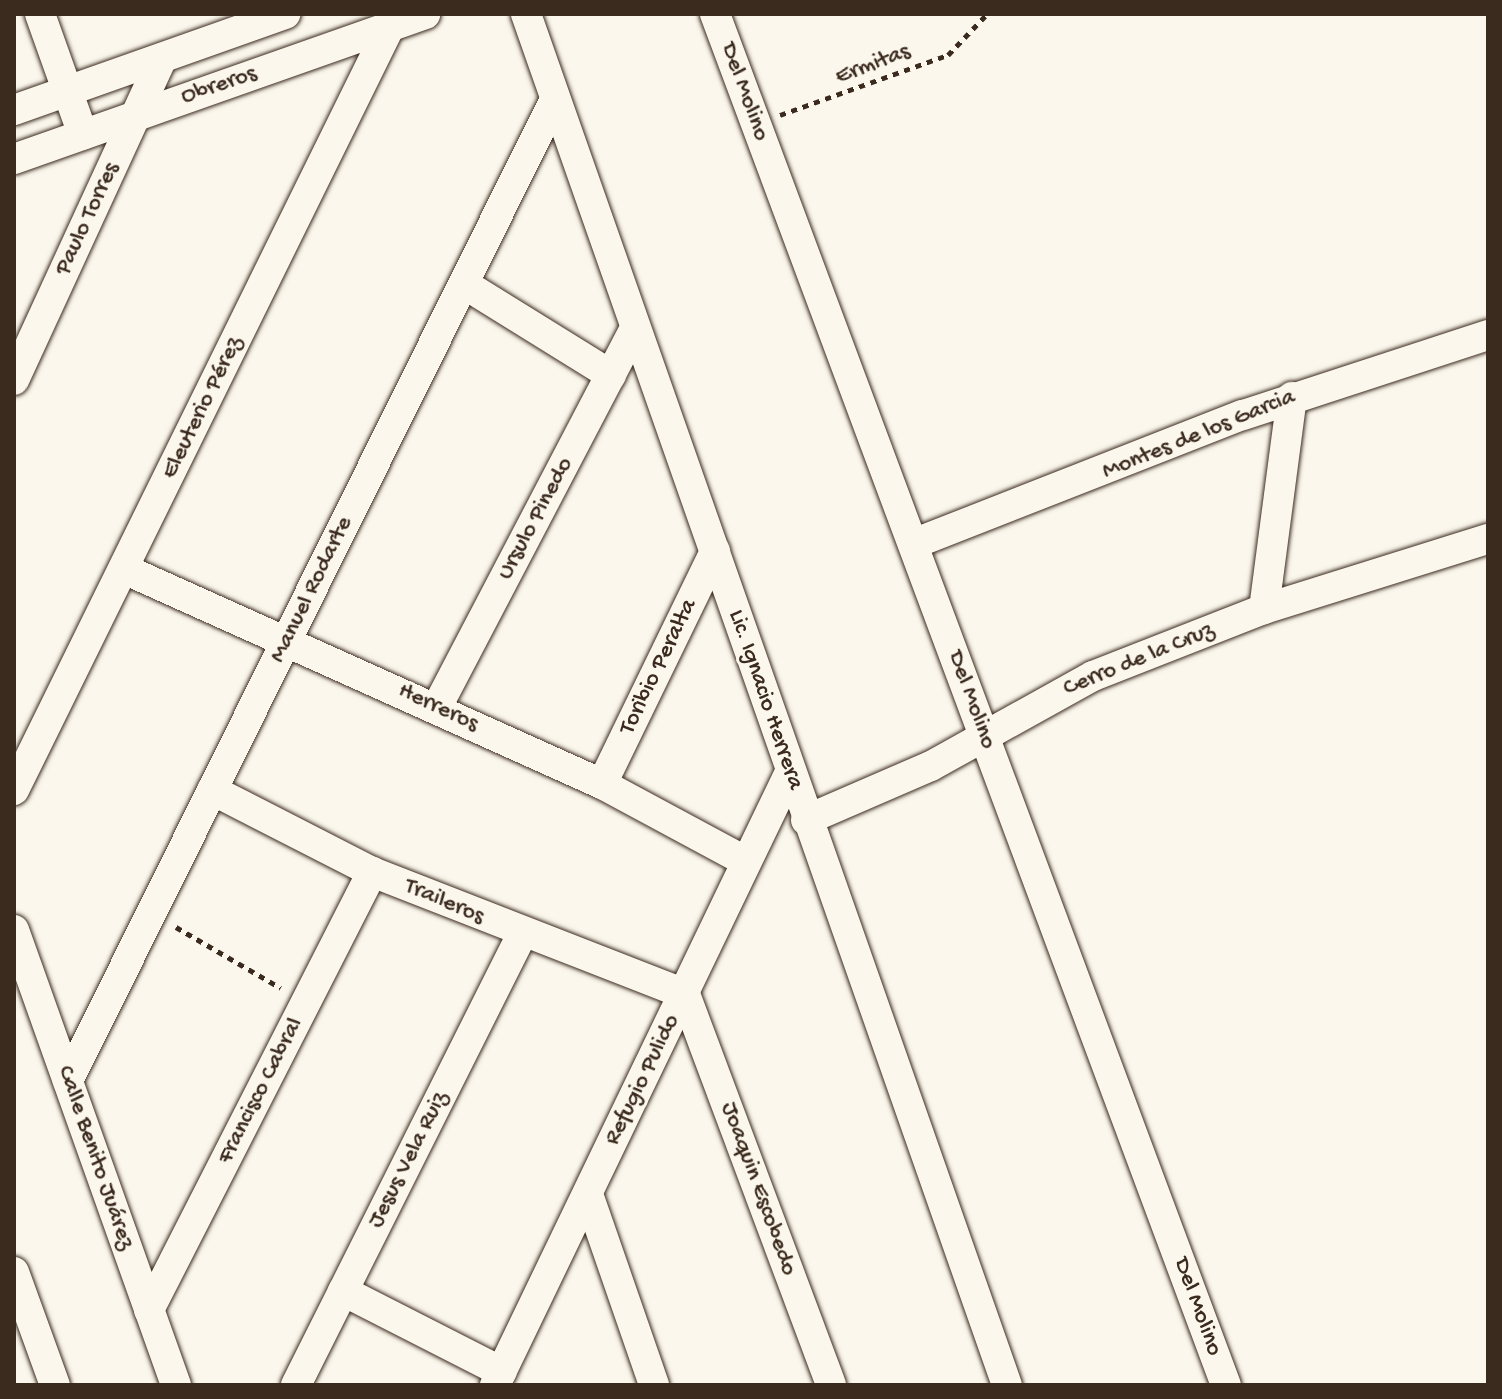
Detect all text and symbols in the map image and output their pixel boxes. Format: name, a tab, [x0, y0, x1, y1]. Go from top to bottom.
street label: Ermitas	[832, 38, 914, 92]
street label: Del Molino	[713, 39, 775, 145]
street label: Obreros	[178, 60, 260, 112]
street label: Paulo Torres	[49, 158, 127, 280]
street label: Eleuterio Pérez	[156, 332, 250, 484]
street label: Montes de los Garcia	[1098, 383, 1300, 487]
street label: Ursulo Pinedo	[492, 453, 580, 585]
street label: Manuel Rodarte	[264, 512, 360, 668]
street label: Toribio Peralta	[614, 595, 704, 739]
street label: Lic. Ignacio Herrera	[721, 606, 809, 794]
street label: Cerro de la Cruz	[1059, 617, 1219, 703]
street label: Del Molino	[940, 647, 1002, 753]
street label: Herreros	[393, 677, 483, 739]
street label: Traileros	[400, 872, 488, 932]
street label: Refugio Pulido	[599, 1010, 687, 1150]
street label: Francisco Cabral	[212, 1013, 310, 1169]
street label: Calle Benito Juárez	[50, 1062, 140, 1254]
street label: Jesus Vela Ruiz	[362, 1087, 456, 1233]
street label: Joaquin Escobedo	[713, 1098, 803, 1280]
street label: Del Molino	[1166, 1254, 1228, 1360]

